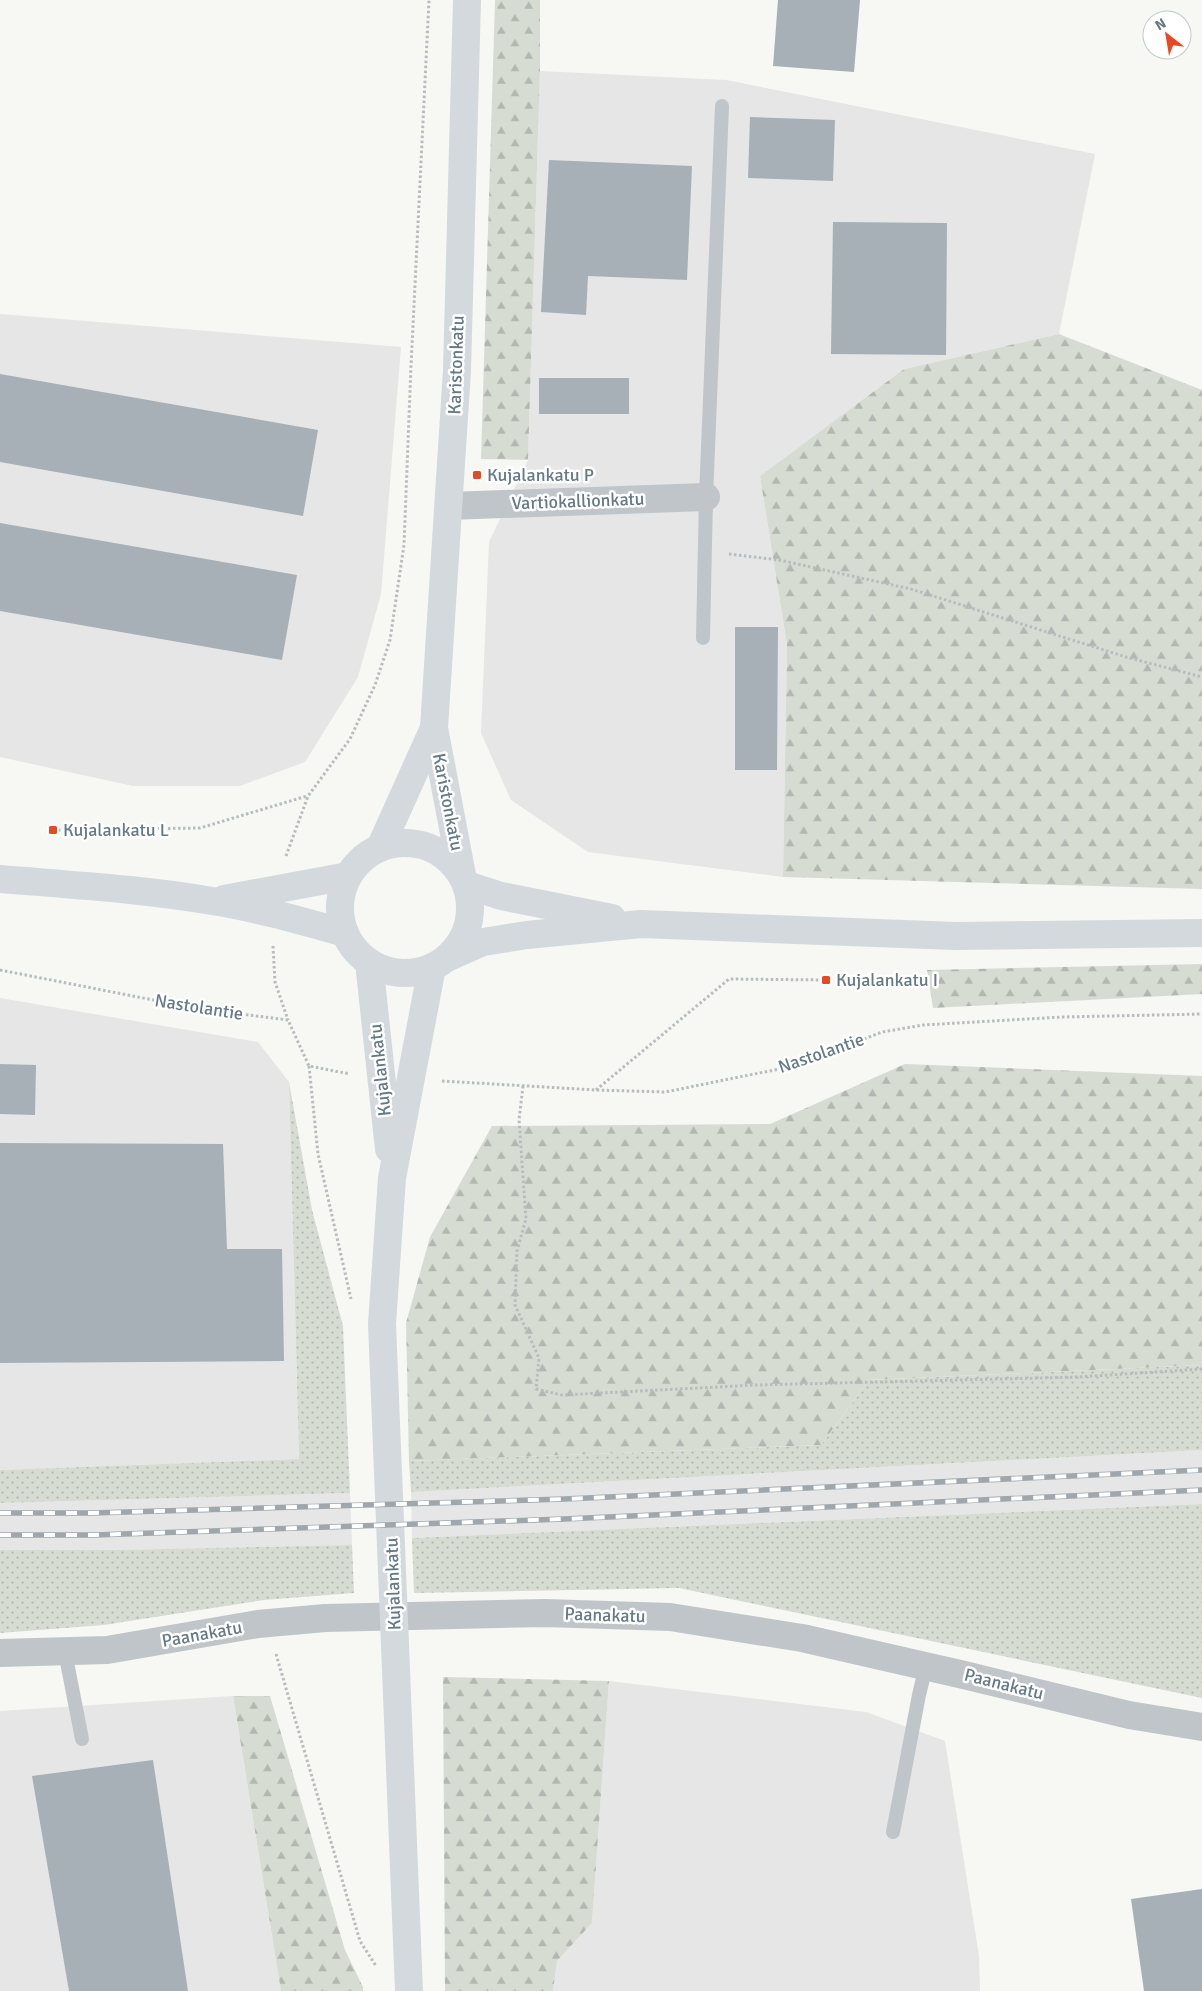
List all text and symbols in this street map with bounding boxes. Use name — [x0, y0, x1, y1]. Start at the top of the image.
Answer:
north arrow — [1142, 10, 1192, 60]
text: N — [1152, 14, 1169, 34]
street label: Karistonkatu — [443, 315, 469, 415]
place label: Kujalankatu P — [487, 464, 594, 486]
marker: Kujalankatu P — [471, 469, 483, 481]
street label: Vartiokallionkatu — [511, 488, 645, 514]
street label: Karistonkatu — [428, 751, 468, 853]
place label: Kujalankatu L — [63, 819, 169, 841]
marker: Kujalankatu L — [47, 824, 59, 836]
place label: Kujalankatu I — [836, 969, 938, 991]
marker: Kujalankatu I — [820, 974, 832, 986]
street label: Nastolantie — [153, 989, 245, 1025]
street label: Kujalankatu — [364, 1023, 396, 1117]
street label: Nastolantie — [775, 1028, 867, 1078]
street label: Kujalankatu — [380, 1537, 406, 1631]
street label: Paanakatu — [564, 1603, 646, 1627]
street label: Paanakatu — [160, 1616, 244, 1652]
street label: Paanakatu — [962, 1664, 1046, 1704]

